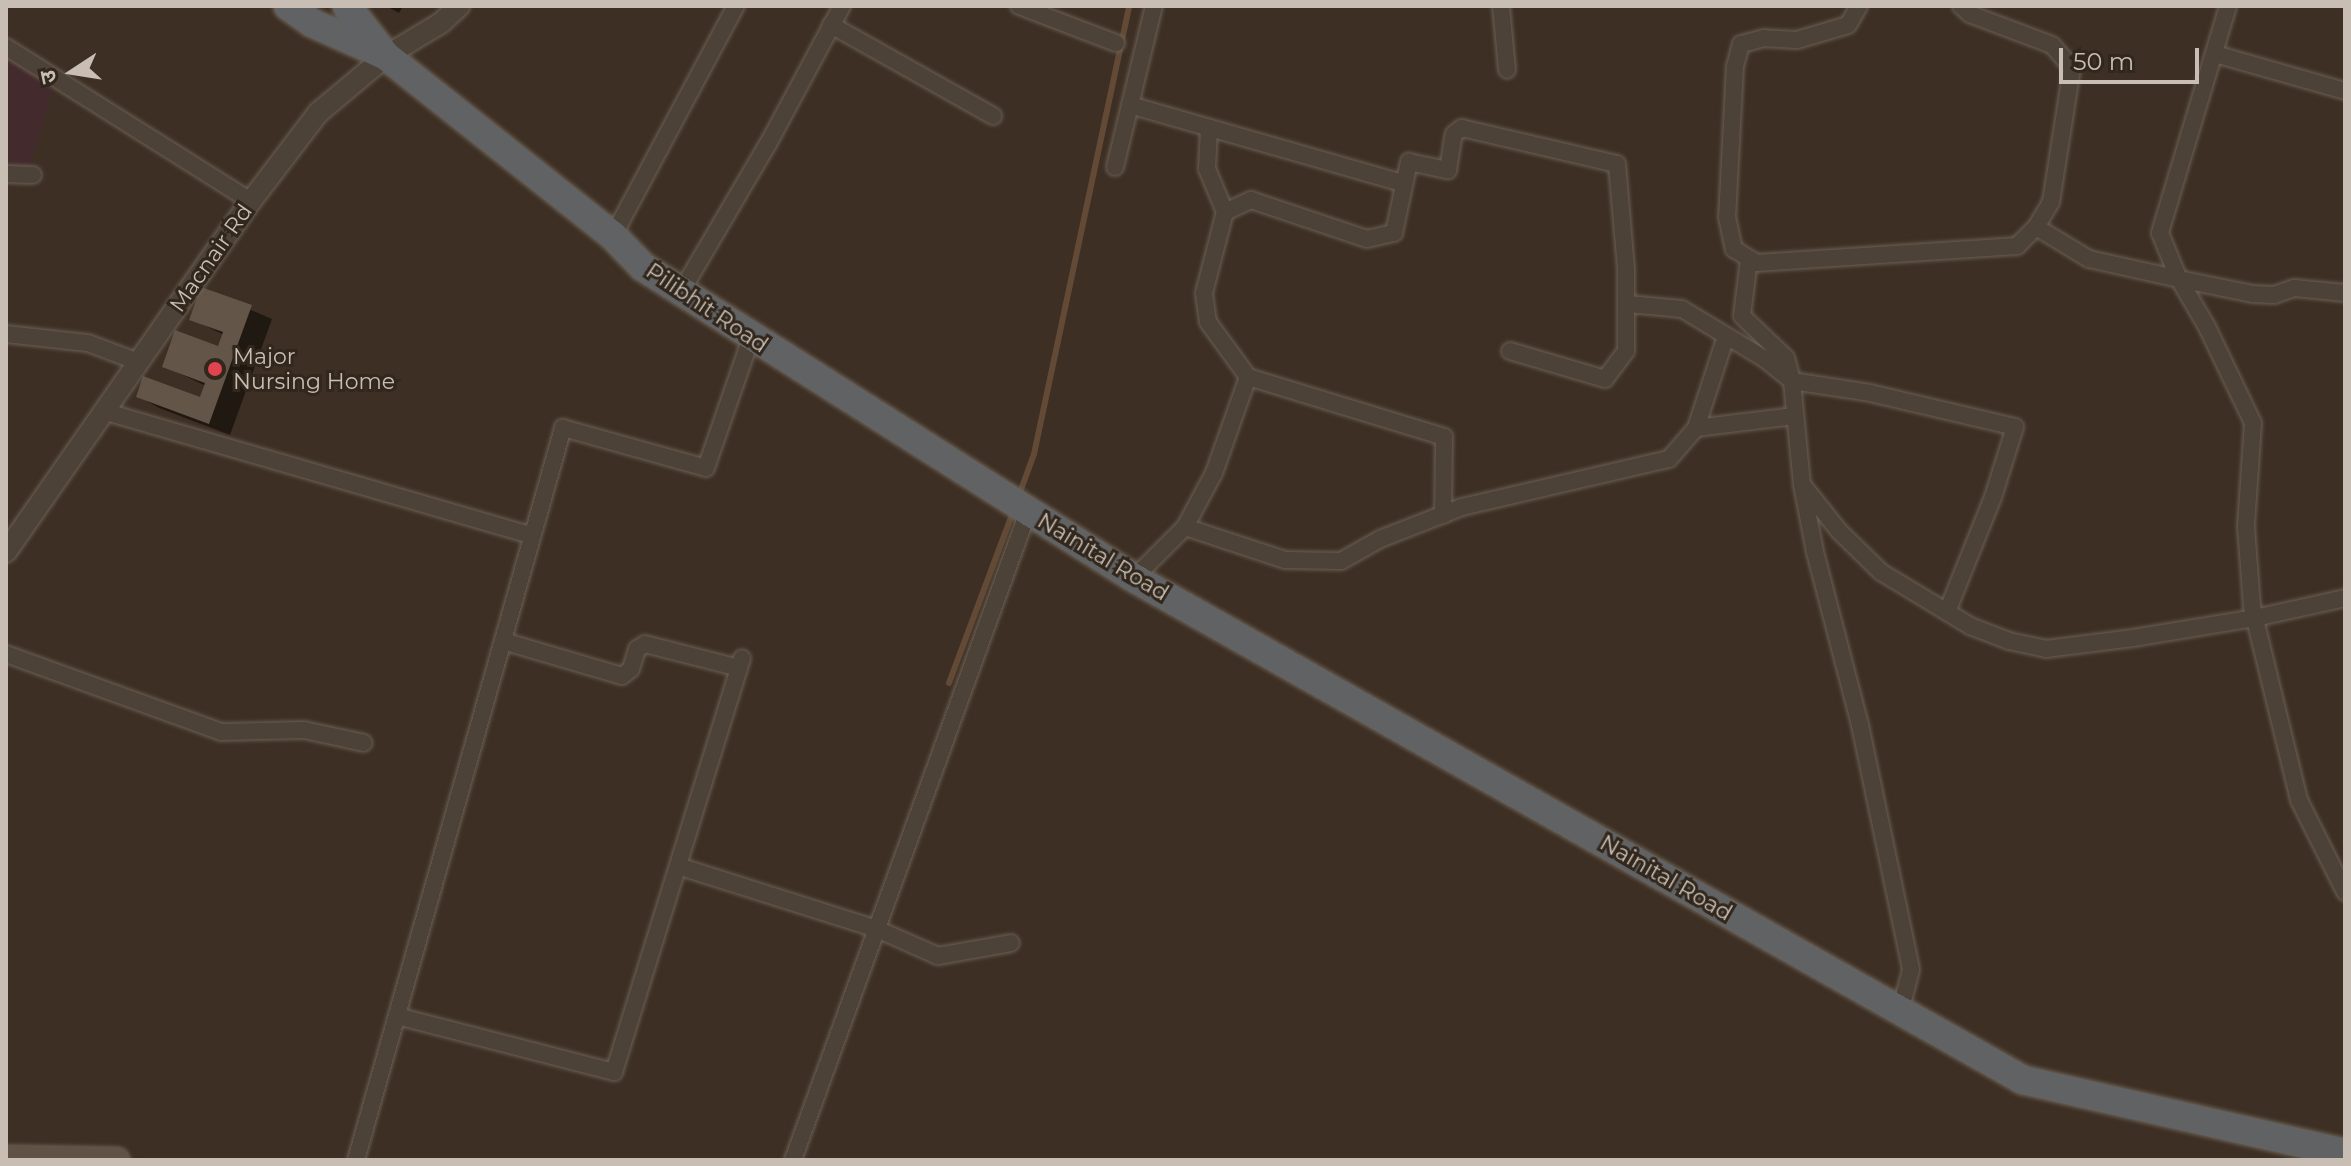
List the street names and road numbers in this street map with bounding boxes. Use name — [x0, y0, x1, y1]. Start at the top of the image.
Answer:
street label: Macnair Rd — [164, 199, 258, 317]
street label: Pilibhit Road — [641, 258, 773, 358]
street label: Nainital Road — [1033, 508, 1173, 606]
street label: Nainital Road — [1595, 830, 1737, 926]

